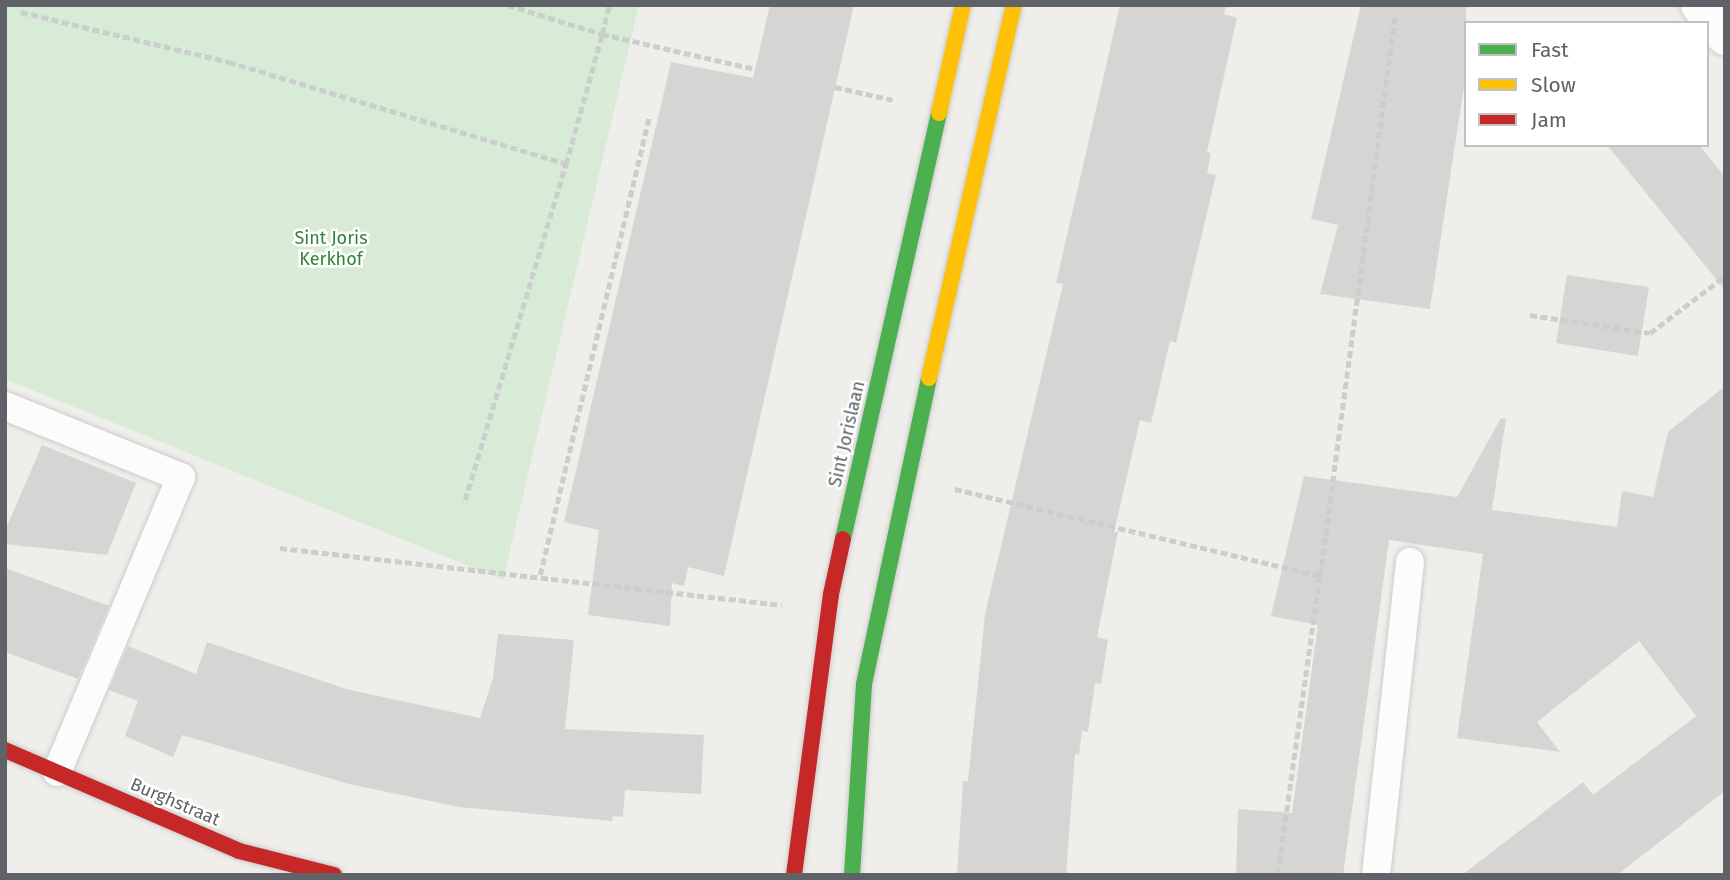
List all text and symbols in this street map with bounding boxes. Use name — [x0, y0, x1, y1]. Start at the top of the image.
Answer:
legend — [1464, 21, 1709, 147]
text: Fast — [1531, 37, 1569, 63]
text: Slow — [1531, 72, 1576, 98]
text: Jam — [1531, 107, 1567, 133]
park label: Sint Joris Kerkhof — [294, 228, 368, 270]
street label: Sint Jorislaan — [824, 379, 870, 489]
street label: Burghstraat — [127, 773, 223, 831]

